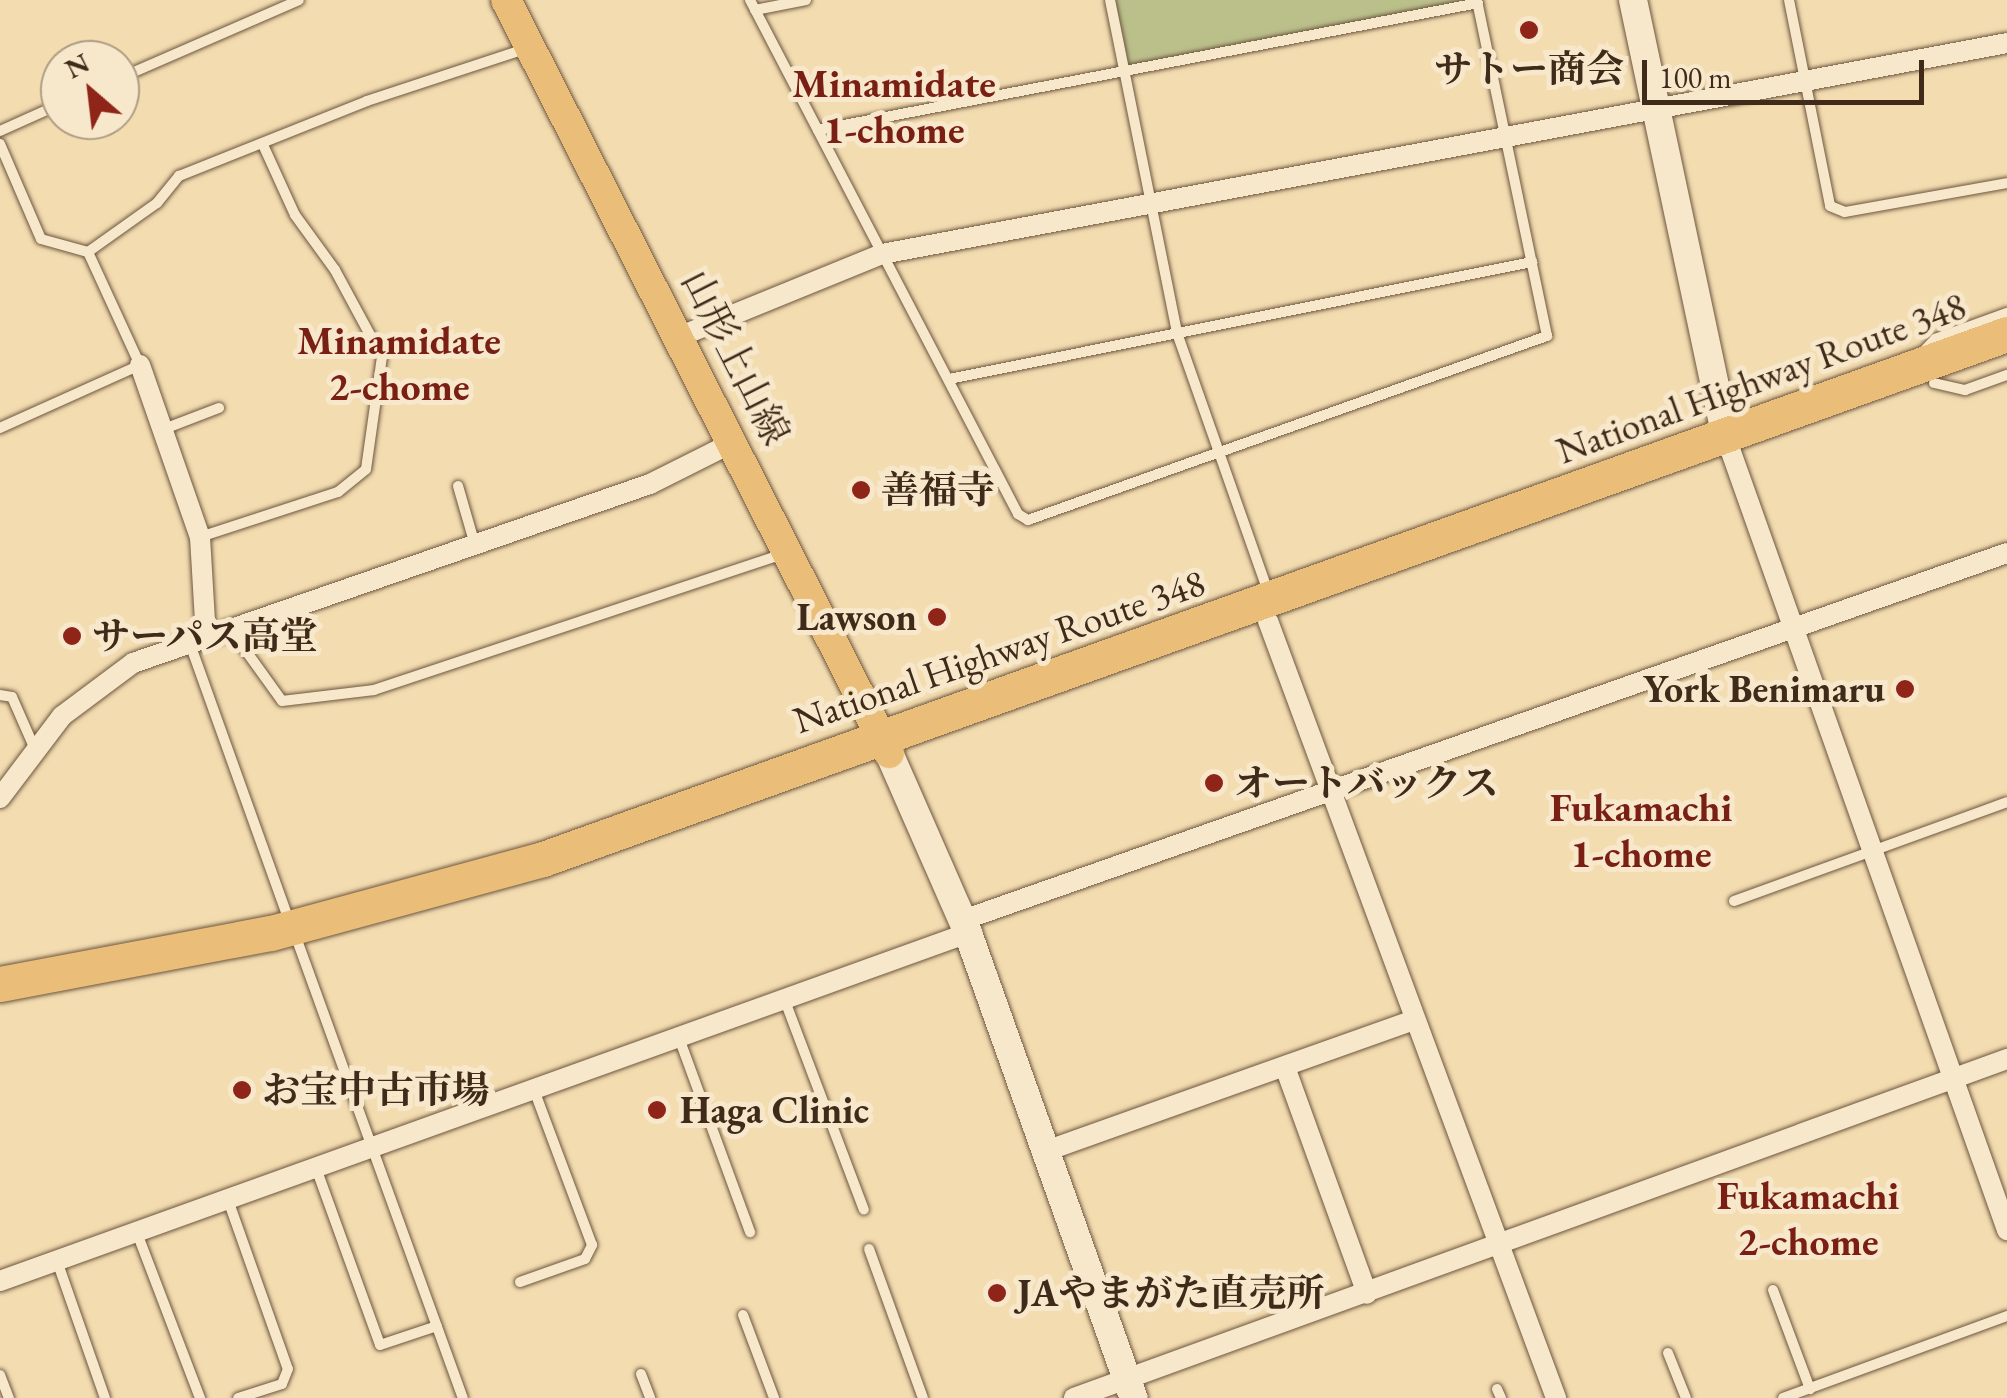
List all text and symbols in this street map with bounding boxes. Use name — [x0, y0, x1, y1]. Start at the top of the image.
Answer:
marker: サトー商会 — [1518, 19, 1540, 41]
north arrow — [40, 40, 140, 140]
scale bar — [1647, 40, 1930, 102]
text: N — [58, 44, 95, 86]
place label: サトー商会 — [1434, 46, 1624, 92]
text: 100 m — [1659, 58, 1732, 97]
district label: Minamidate 1-chome — [792, 59, 996, 153]
street label: 山形上山線 — [673, 262, 799, 452]
street label: National Highway Route 348 — [1550, 283, 1972, 473]
district label: Minamidate 2-chome — [297, 316, 501, 410]
place label: 善福寺 — [881, 467, 995, 513]
marker: 善福寺 — [850, 479, 872, 501]
street label: National Highway Route 348 — [787, 559, 1211, 743]
place label: Lawson — [796, 594, 917, 640]
marker: Lawson — [926, 606, 948, 628]
place label: サーパス高堂 — [92, 613, 320, 659]
marker: サーパス高堂 — [61, 625, 83, 647]
place label: York Benimaru — [1643, 666, 1885, 712]
marker: York Benimaru — [1894, 678, 1916, 700]
place label: オートバックス — [1234, 760, 1500, 806]
marker: オートバックス — [1203, 772, 1225, 794]
district label: Fukamachi 1-chome — [1550, 783, 1732, 877]
place label: お宝中古市場 — [262, 1067, 490, 1113]
marker: お宝中古市場 — [231, 1079, 253, 1101]
place label: Haga Clinic — [680, 1087, 869, 1133]
marker: Haga Clinic — [644, 1097, 670, 1123]
district label: Fukamachi 2-chome — [1717, 1171, 1899, 1265]
place label: JAやまがた直売所 — [1017, 1270, 1324, 1316]
marker: JAやまがた直売所 — [986, 1282, 1008, 1304]

